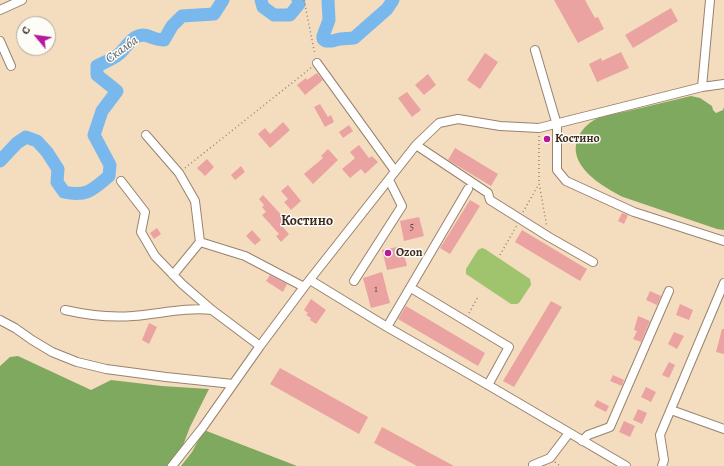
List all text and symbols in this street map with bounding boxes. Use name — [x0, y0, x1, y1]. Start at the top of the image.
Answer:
north arrow — [16, 16, 56, 56]
text: С — [18, 24, 34, 37]
water label: Скалба — [103, 33, 141, 67]
place label: Костино — [555, 132, 600, 146]
marker: Костино — [542, 134, 552, 144]
district label: Костино — [281, 214, 333, 230]
house number: 5 — [410, 222, 414, 234]
place label: Ozon — [396, 246, 423, 260]
marker: Ozon — [383, 248, 393, 258]
house number: 1 — [374, 284, 378, 296]

